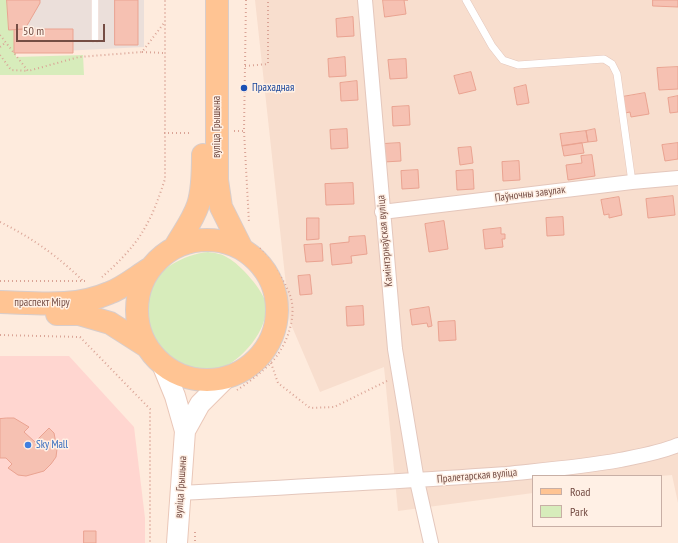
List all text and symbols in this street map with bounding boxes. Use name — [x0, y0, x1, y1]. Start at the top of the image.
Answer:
scale bar — [18, 16, 107, 42]
text: 50 m — [23, 23, 44, 38]
place label: Прахадная — [252, 81, 294, 95]
marker: Прахадная — [239, 83, 249, 93]
street label: вуліца Грышына — [210, 96, 224, 158]
street label: Паўночны завулак — [494, 183, 566, 205]
street label: Камінтэрнаўская вуліца — [374, 195, 396, 287]
street label: праспект Міру — [14, 296, 70, 310]
place label: Sky Mall — [36, 438, 68, 452]
marker: Sky Mall — [23, 440, 33, 450]
street label: вуліца Грышына — [172, 456, 190, 518]
street label: Пралетарская вуліца — [436, 466, 518, 486]
legend — [532, 475, 662, 527]
text: Road — [570, 484, 590, 499]
text: Park — [570, 504, 588, 519]

